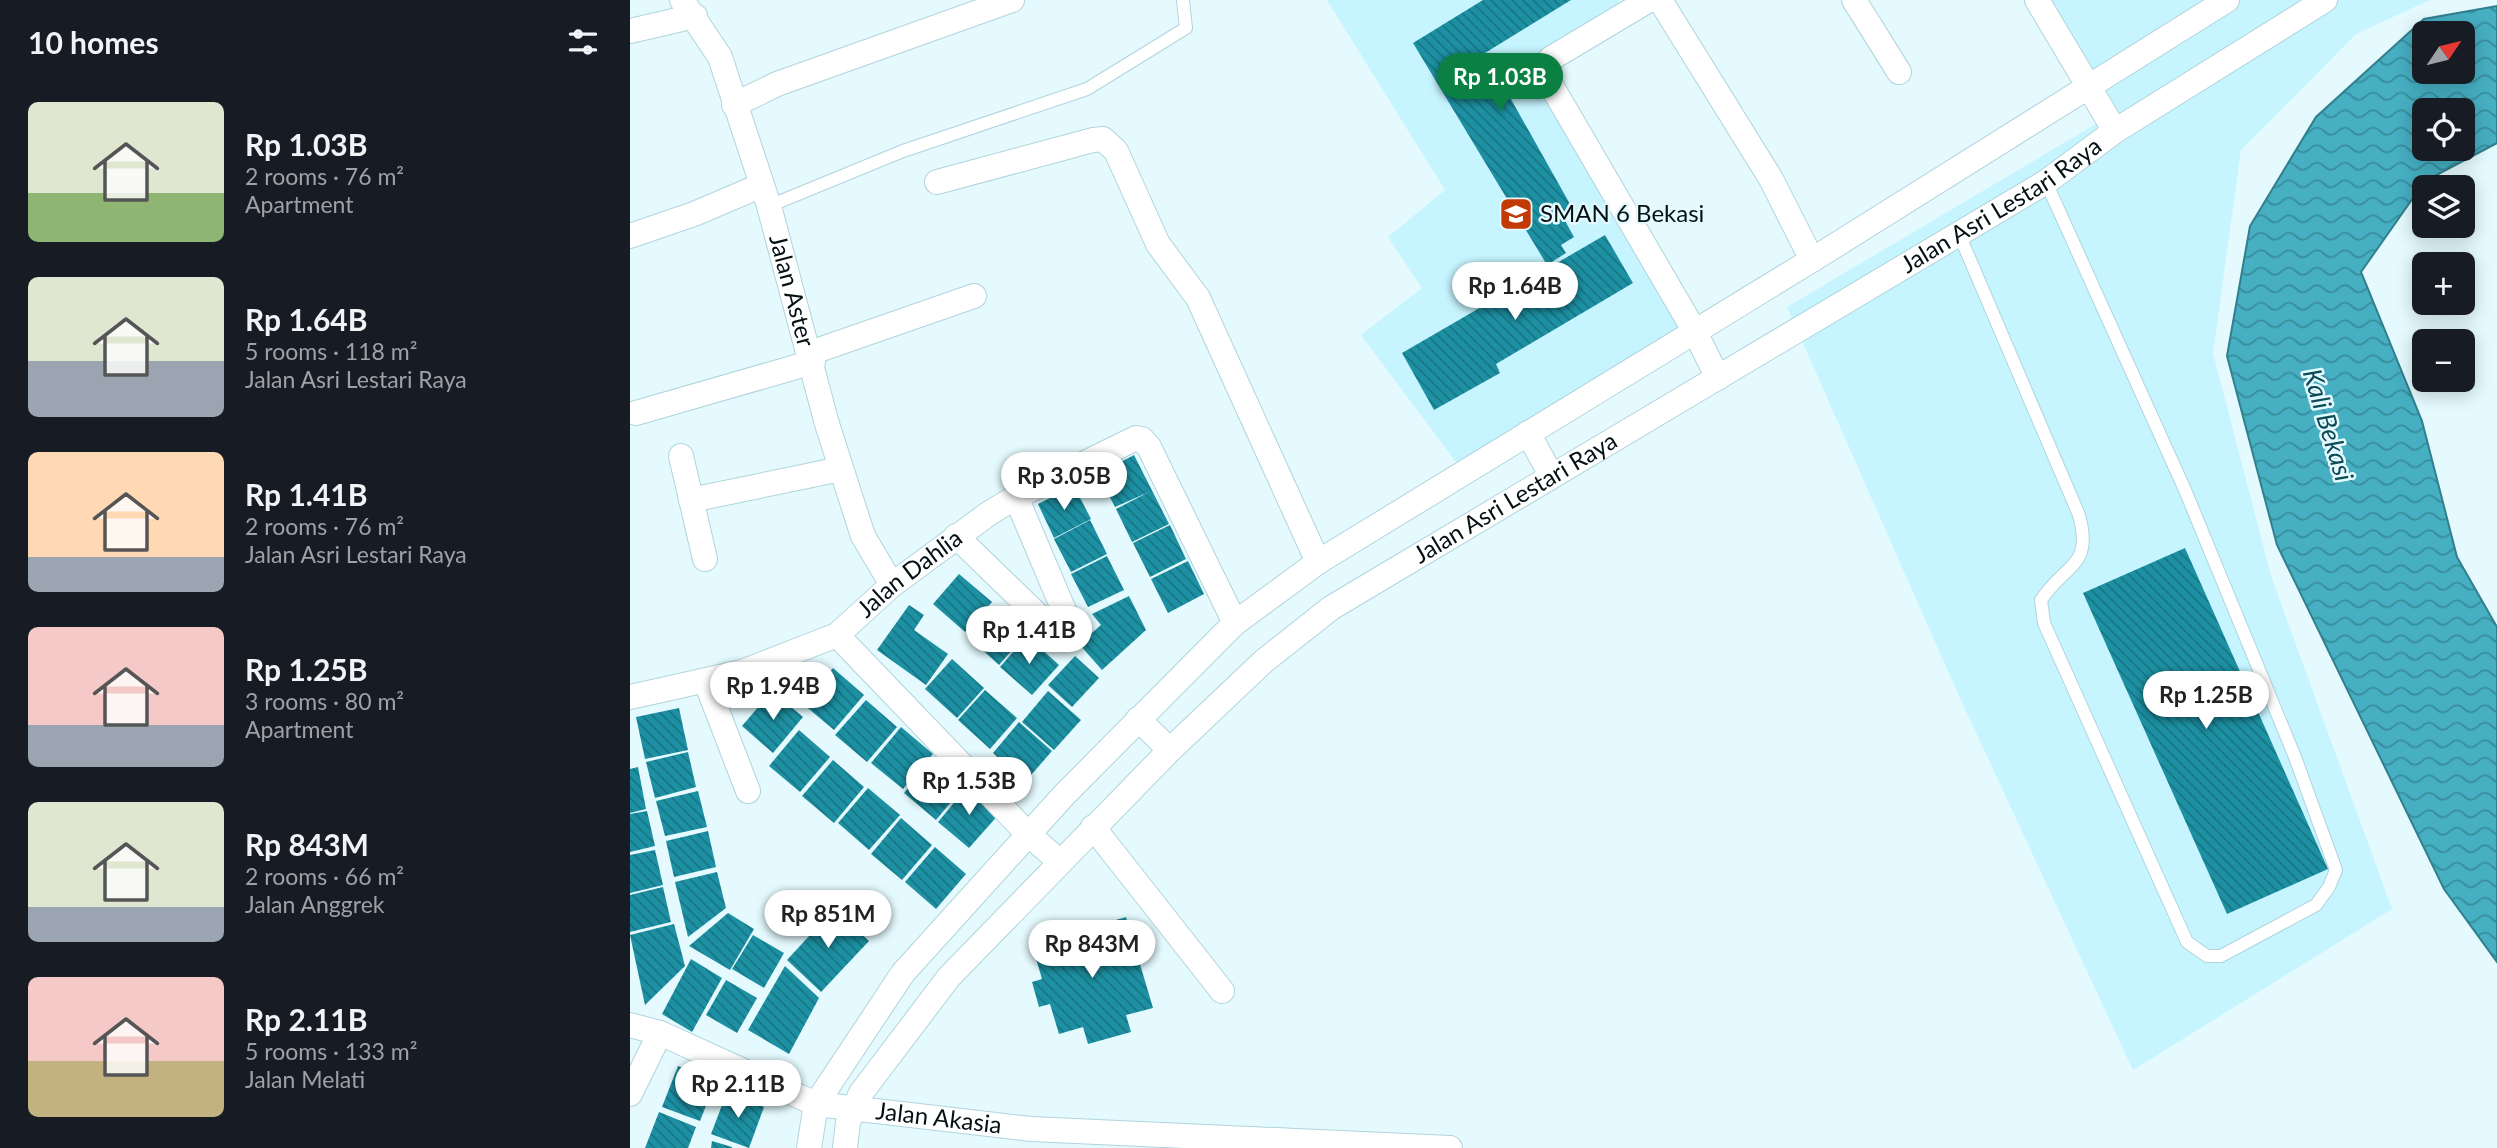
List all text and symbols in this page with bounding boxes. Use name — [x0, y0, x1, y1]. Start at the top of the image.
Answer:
north arrow — [2412, 21, 2474, 84]
map controls — [2412, 21, 2475, 392]
icon: filters — [564, 23, 602, 61]
text: 10 homes — [28, 24, 159, 60]
pin: Rp 1.03B — [1428, 54, 1572, 113]
text: Rp 1.03B — [1453, 62, 1547, 90]
button: locate — [2412, 98, 2475, 161]
text: Rp 1.03B — [245, 126, 368, 162]
icon: home — [84, 130, 168, 214]
street label: Jalan Asri Lestari Raya — [1895, 130, 2106, 278]
text: 2 rooms · 76 m² — [245, 162, 404, 190]
button: layers — [2412, 175, 2475, 238]
text: Apartment — [245, 190, 353, 218]
school or university icon: SMAN 6 Bekasi — [1497, 195, 1535, 233]
place label: SMAN 6 Bekasi — [1540, 198, 1704, 227]
street label: Jalan Aster — [764, 231, 822, 350]
button: + — [2412, 252, 2475, 315]
pin: Rp 1.64B — [1443, 262, 1587, 322]
text: Rp 1.64B — [1468, 271, 1562, 299]
text: Rp 1.64B — [245, 301, 368, 337]
icon: home — [84, 305, 168, 389]
button: − — [2412, 329, 2475, 392]
text: 5 rooms · 118 m² — [245, 337, 417, 365]
text: Jalan Asri Lestari Raya — [245, 365, 467, 393]
water label: Kali Bekasi — [2297, 365, 2361, 485]
street label: Jalan Asri Lestari Raya — [1408, 425, 1622, 569]
pin: Rp 3.05B — [992, 452, 1136, 512]
text: Rp 3.05B — [1017, 461, 1111, 489]
text: Rp 1.41B — [245, 476, 368, 512]
icon: home — [84, 480, 168, 564]
text: 2 rooms · 76 m² — [245, 512, 404, 540]
street label: Jalan Dahlia — [850, 522, 967, 623]
text: Jalan Asri Lestari Raya — [245, 540, 467, 568]
pin: Rp 1.41B — [957, 606, 1101, 666]
text: Rp 1.41B — [982, 615, 1076, 643]
text: Rp 1.25B — [245, 651, 368, 687]
icon: home — [84, 655, 168, 739]
pin: Rp 1.94B — [701, 662, 845, 722]
text: Rp 1.94B — [726, 671, 820, 699]
pin: Rp 1.25B — [2134, 672, 2278, 731]
text: Rp 1.25B — [2159, 680, 2253, 708]
text: 3 rooms · 80 m² — [245, 687, 404, 715]
text: Apartment — [245, 715, 353, 743]
pin: Rp 1.53B — [897, 758, 1041, 817]
text: Rp 1.53B — [922, 766, 1016, 794]
text: Rp 843M — [245, 826, 369, 862]
icon: home — [84, 830, 168, 914]
text: 2 rooms · 66 m² — [245, 862, 404, 890]
text: Jalan Anggrek — [245, 890, 384, 918]
pin: Rp 851M — [763, 890, 893, 950]
text: Rp 851M — [780, 899, 876, 927]
pin: Rp 843M — [1027, 920, 1157, 980]
text: Rp 843M — [1044, 929, 1140, 957]
text: Rp 2.11B — [245, 1001, 368, 1037]
icon: home — [84, 1005, 168, 1089]
text: 5 rooms · 133 m² — [245, 1037, 417, 1065]
pin: Rp 2.11B — [666, 1060, 810, 1120]
text: Jalan Melati — [245, 1065, 365, 1093]
text: Rp 2.11B — [691, 1069, 785, 1097]
street label: Jalan Akasia — [874, 1095, 1003, 1138]

